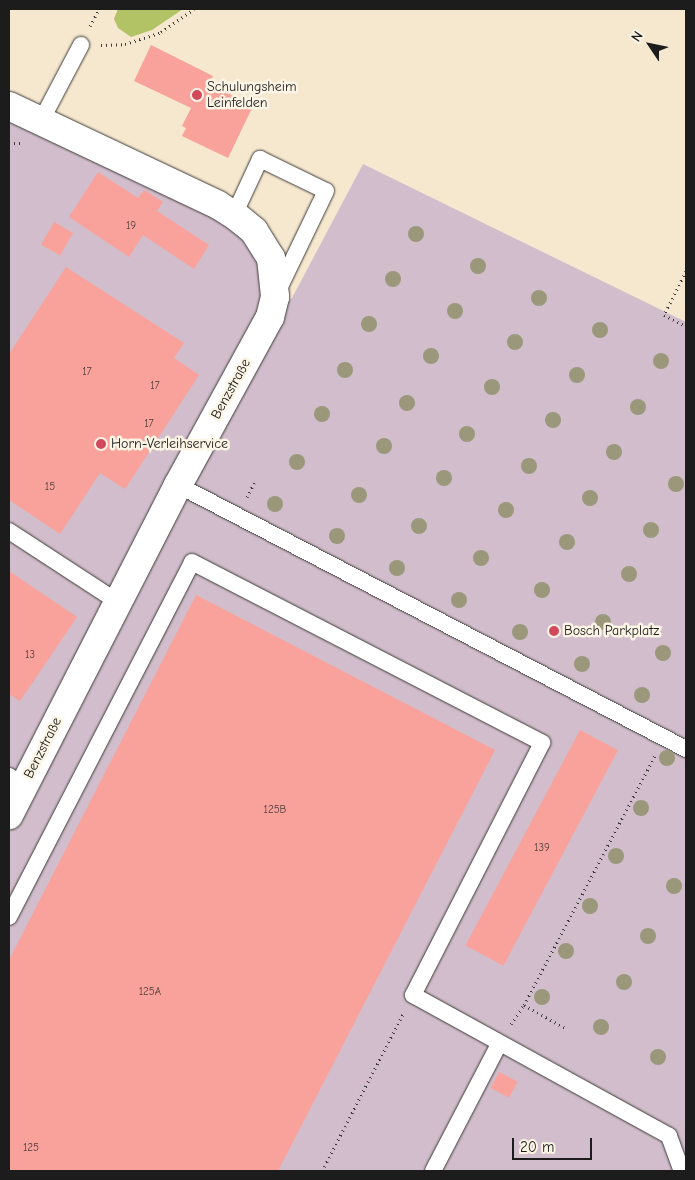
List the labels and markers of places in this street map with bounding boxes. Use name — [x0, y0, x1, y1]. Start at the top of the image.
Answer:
place label: Schulungsheim Leinfelden — [207, 79, 297, 111]
marker: Schulungsheim Leinfelden — [191, 89, 203, 101]
place label: Horn-Verleihservice — [111, 436, 228, 452]
marker: Horn-Verleihservice — [95, 438, 107, 450]
place label: Bosch Parkplatz — [564, 623, 659, 639]
marker: Bosch Parkplatz — [548, 625, 560, 637]

